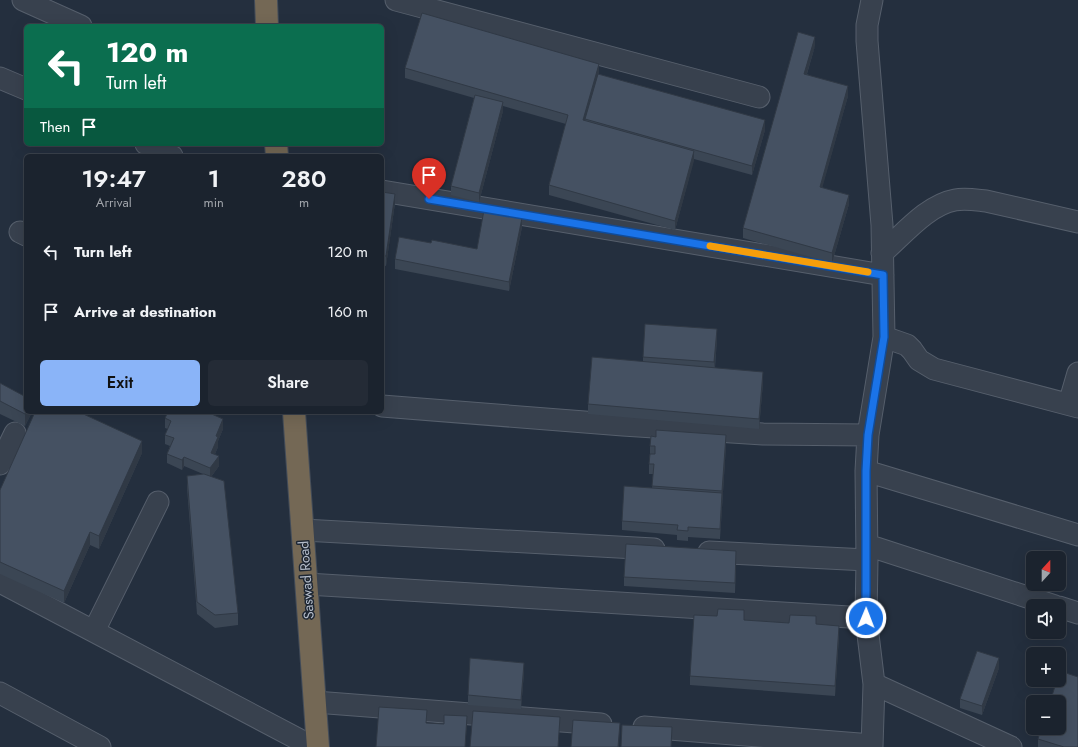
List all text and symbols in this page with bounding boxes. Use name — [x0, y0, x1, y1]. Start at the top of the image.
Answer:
text: 120 m — [106, 32, 189, 73]
icon: left — [40, 40, 92, 92]
text: Turn left — [106, 70, 166, 96]
text: Then — [40, 116, 70, 138]
icon: arrive — [78, 116, 100, 138]
pin — [412, 158, 446, 199]
text: 19:47 — [82, 161, 146, 196]
text: 1 — [208, 161, 220, 196]
text: 280 — [281, 161, 326, 196]
icon: arrive — [418, 164, 440, 186]
text: Arrival — [96, 193, 132, 212]
text: min — [204, 193, 224, 212]
text: m — [299, 193, 309, 212]
icon: left — [40, 241, 62, 263]
text: Turn left — [74, 241, 132, 263]
text: 120 m — [328, 241, 368, 263]
icon: arrive — [40, 301, 62, 323]
text: Arrive at destination — [74, 301, 216, 323]
text: 160 m — [327, 301, 368, 323]
button: Exit — [40, 360, 200, 406]
button: Share — [208, 360, 368, 406]
street label: Saswad Road — [293, 540, 319, 620]
north arrow — [1026, 551, 1066, 591]
map controls — [1026, 551, 1066, 735]
position arrow — [845, 597, 887, 639]
button: sound — [1026, 599, 1066, 639]
button: + — [1026, 647, 1066, 687]
button: − — [1026, 695, 1066, 735]

